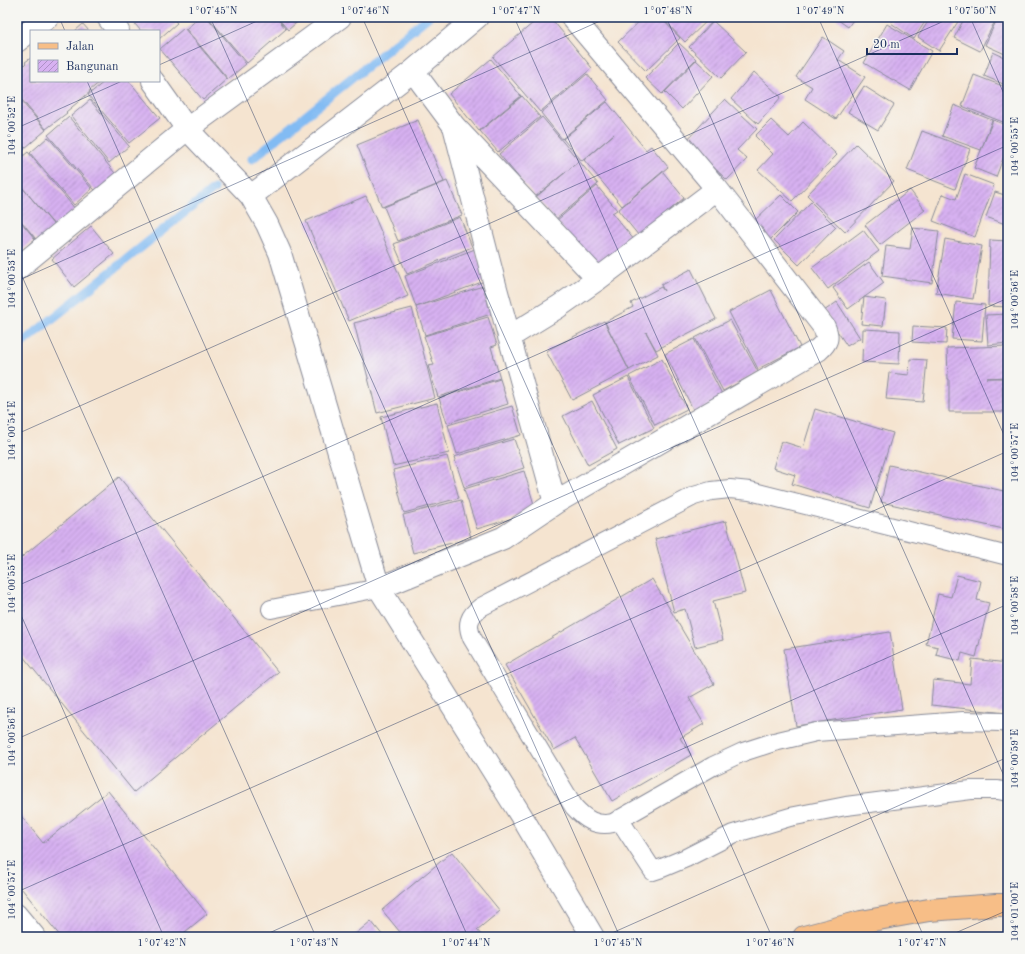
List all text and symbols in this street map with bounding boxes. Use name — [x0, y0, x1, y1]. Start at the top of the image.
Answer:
text: 1°07'45"N — [189, 6, 238, 16]
text: 1°07'46"N — [341, 6, 390, 16]
text: 1°07'47"N — [492, 6, 541, 16]
text: 1°07'48"N — [644, 6, 693, 16]
text: 1°07'49"N — [796, 6, 845, 16]
text: 1°07'50"N — [948, 6, 997, 16]
legend — [30, 30, 160, 82]
scale bar — [867, 30, 957, 56]
text: 20 m — [873, 39, 900, 51]
text: Jalan — [66, 41, 95, 53]
text: Bangunan — [66, 61, 119, 73]
text: 104°00'52"E — [7, 96, 17, 156]
text: 104°00'55"E — [1010, 117, 1020, 177]
text: 104°00'53"E — [7, 249, 17, 309]
text: 104°00'56"E — [1010, 270, 1020, 330]
text: 104°00'54"E — [7, 401, 17, 461]
text: 104°00'57"E — [1010, 423, 1020, 483]
text: 104°00'55"E — [7, 554, 17, 614]
text: 104°00'58"E — [1010, 576, 1020, 636]
text: 104°00'56"E — [7, 707, 17, 767]
text: 104°00'59"E — [1010, 729, 1020, 789]
text: 104°00'57"E — [7, 860, 17, 920]
text: 104°01'00"E — [1010, 882, 1020, 942]
text: 1°07'42"N — [138, 938, 187, 948]
text: 1°07'43"N — [290, 938, 339, 948]
text: 1°07'44"N — [442, 938, 491, 948]
text: 1°07'45"N — [594, 938, 643, 948]
text: 1°07'46"N — [746, 938, 795, 948]
text: 1°07'47"N — [898, 938, 947, 948]

